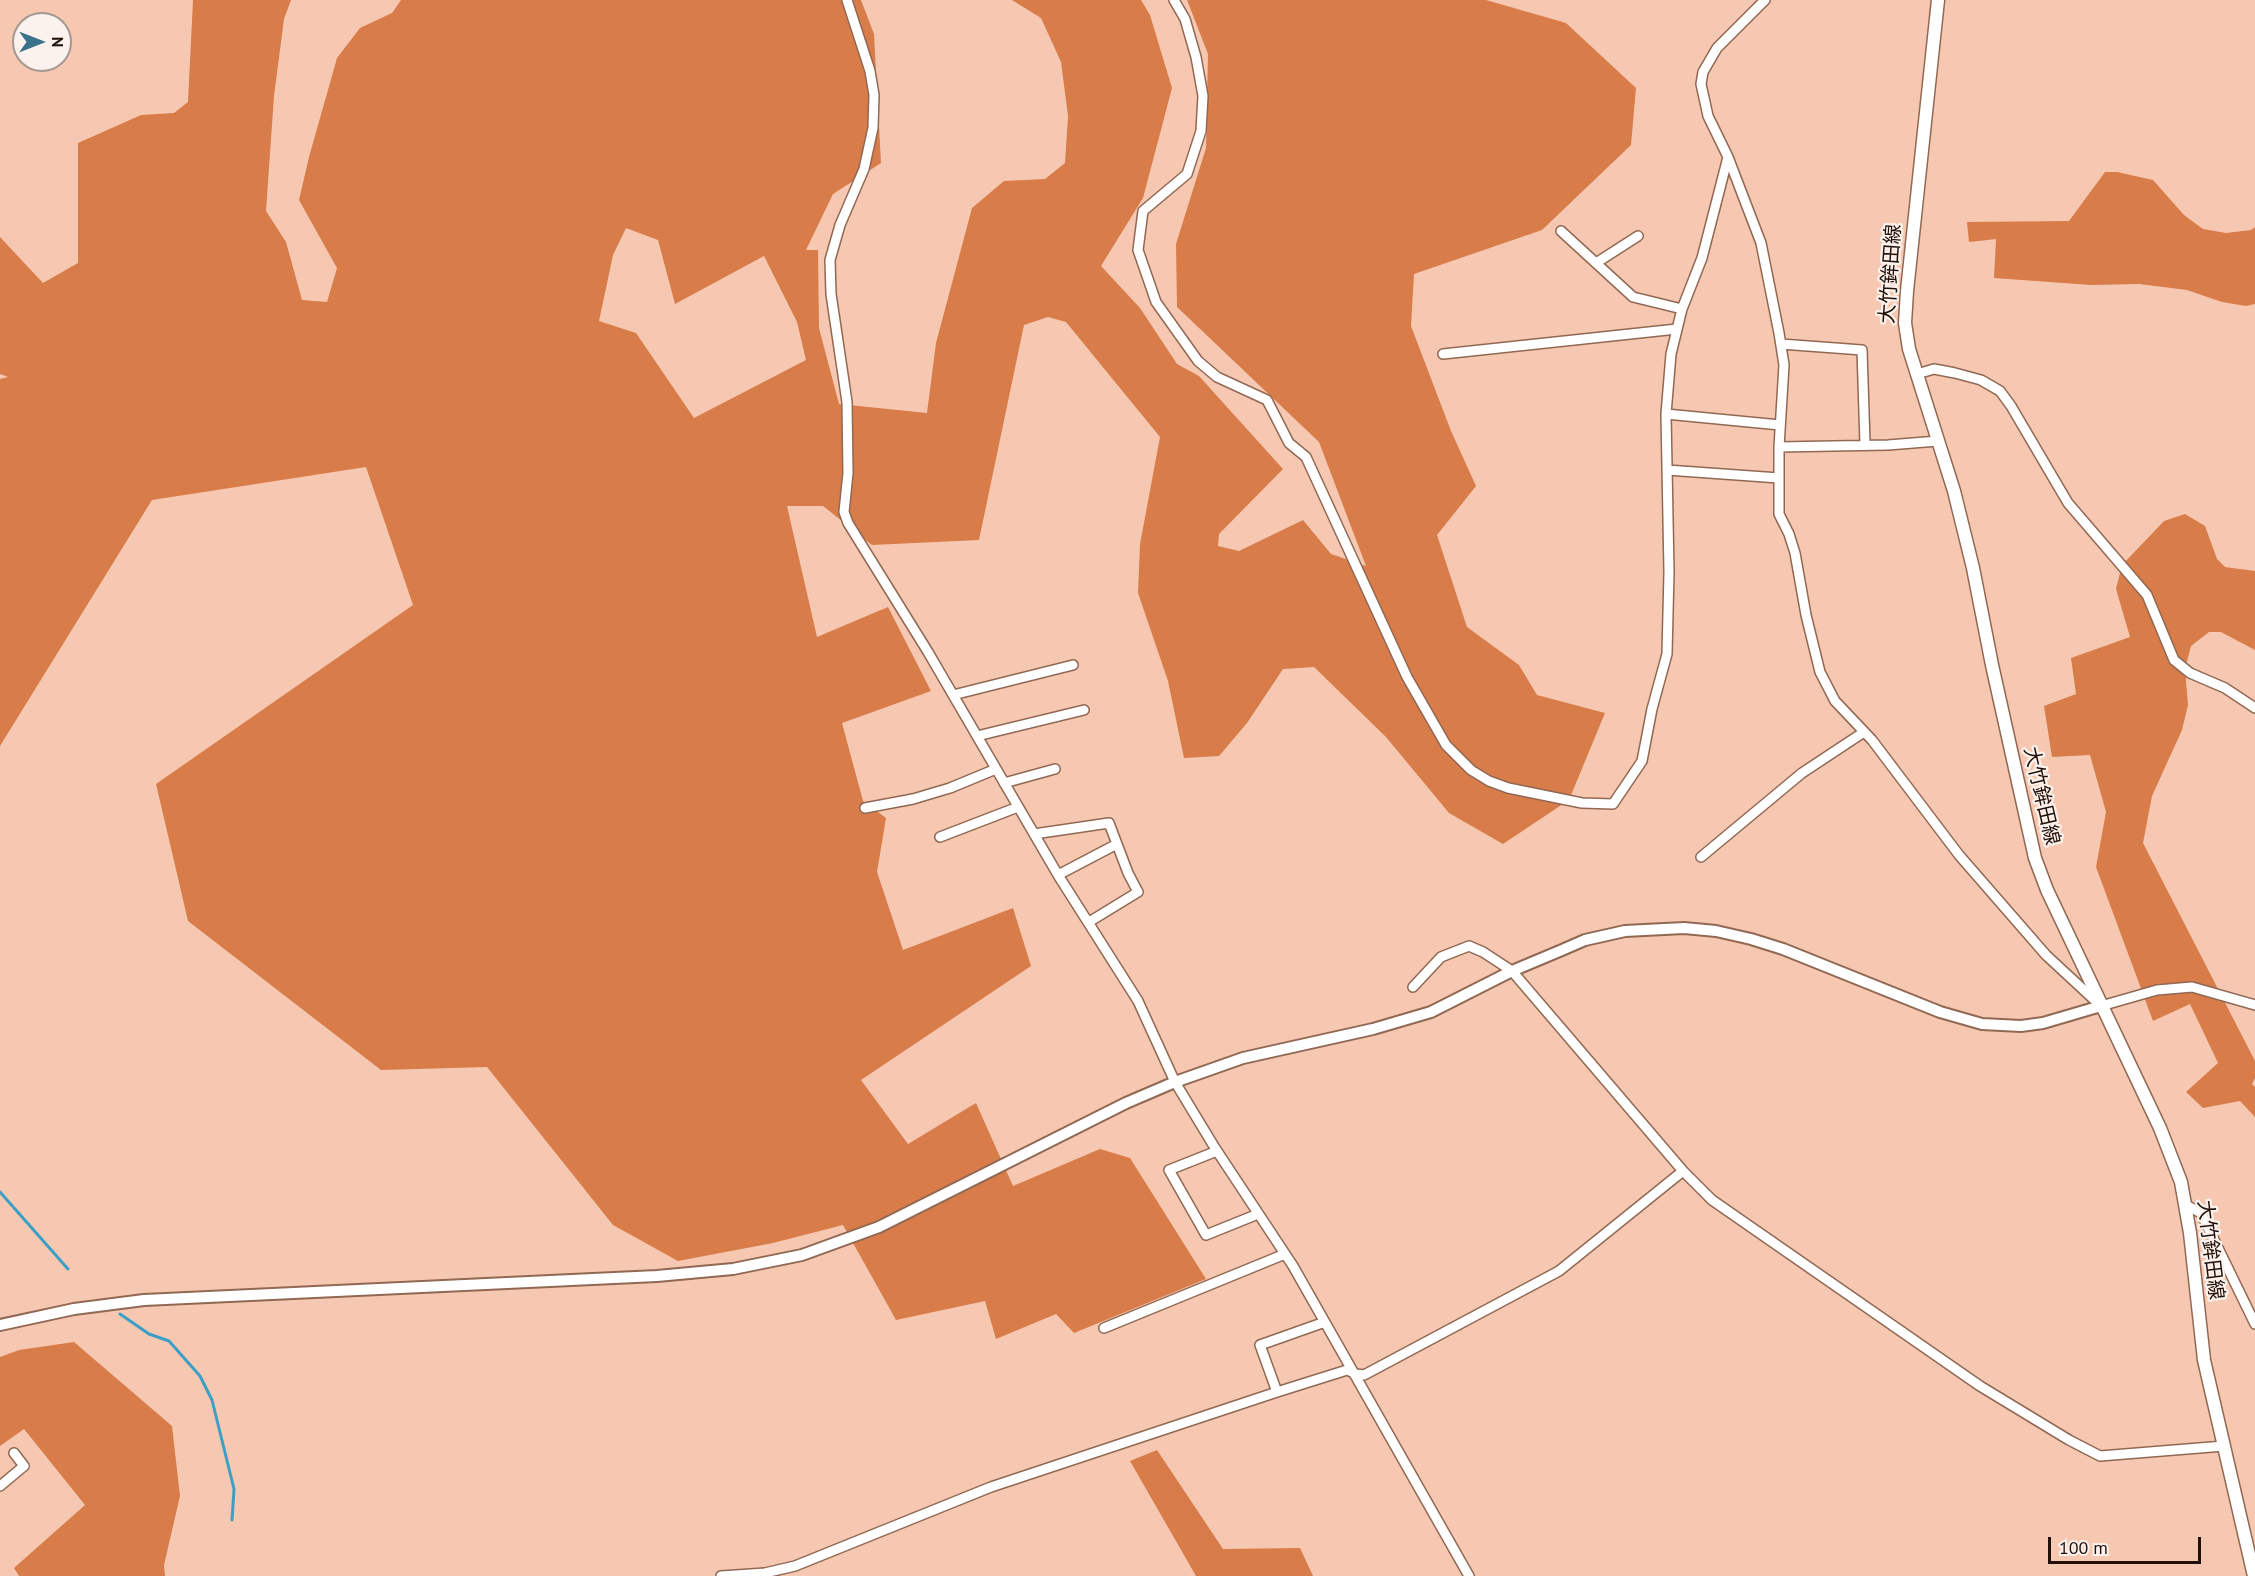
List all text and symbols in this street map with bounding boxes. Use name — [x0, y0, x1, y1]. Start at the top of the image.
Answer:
north arrow — [12, 12, 72, 72]
text: N — [48, 37, 68, 47]
street label: 大竹鉾田線 — [1876, 223, 1906, 325]
street label: 大竹鉾田線 — [2018, 745, 2064, 847]
street label: 大竹鉾田線 — [2192, 1199, 2228, 1301]
scale bar — [2051, 1525, 2204, 1563]
text: 100 m — [2059, 1536, 2108, 1559]

